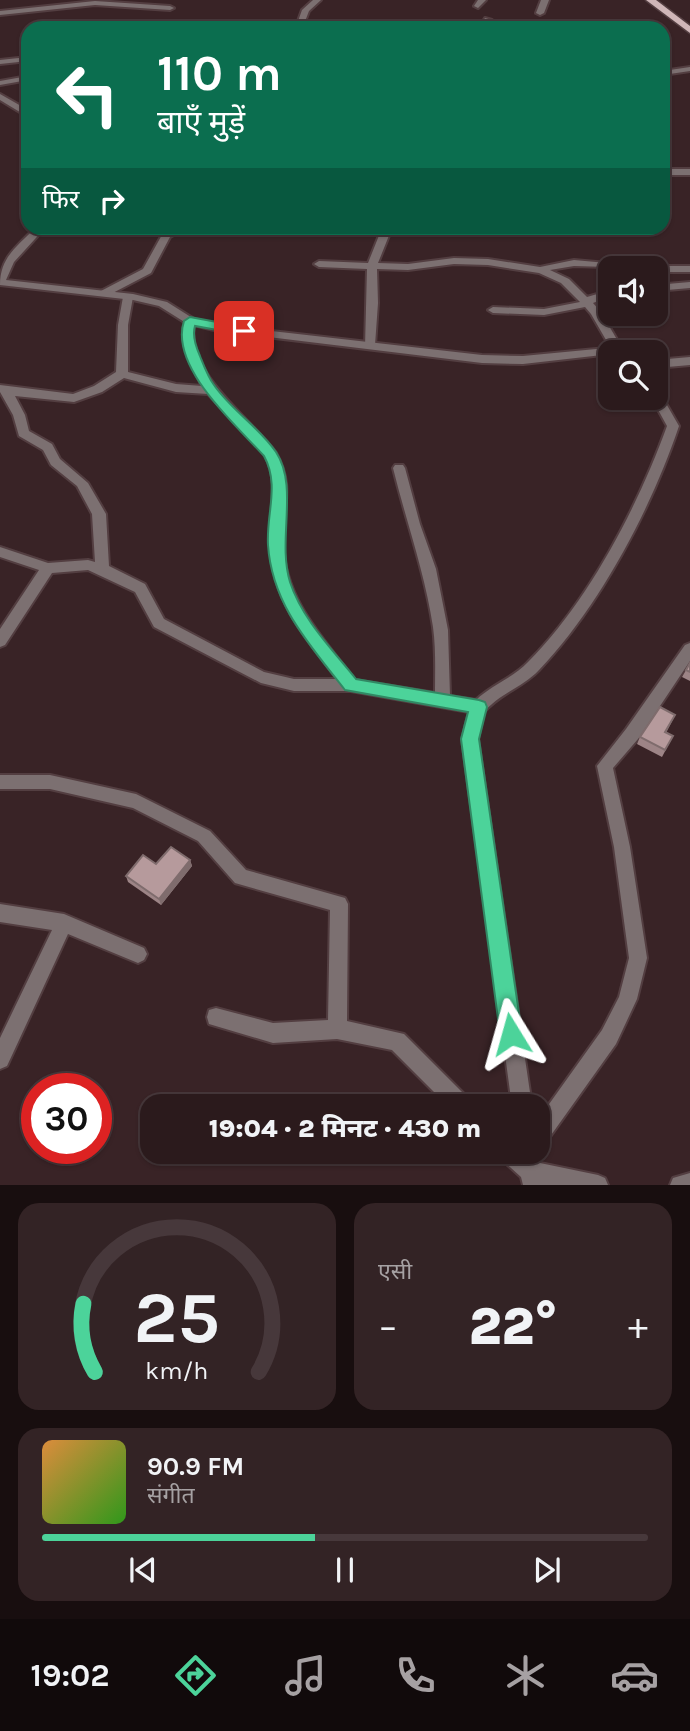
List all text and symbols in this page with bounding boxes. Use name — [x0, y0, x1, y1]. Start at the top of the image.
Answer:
text: 110 m — [157, 45, 282, 102]
icon: left — [42, 49, 133, 140]
text: बाएँ मुड़ें — [157, 104, 245, 141]
icon: right — [93, 182, 131, 220]
text: फिर — [42, 184, 79, 215]
map controls — [598, 256, 668, 410]
button: sound — [598, 256, 668, 326]
pin — [214, 301, 274, 361]
icon: arrive — [225, 312, 263, 350]
button: search — [598, 340, 668, 410]
position arrow — [474, 997, 548, 1071]
speed limit sign: 30 — [21, 1073, 112, 1164]
text: 19:04 · 2 मिनट · 430 m — [209, 1113, 481, 1144]
text: एसी — [378, 1258, 412, 1285]
text: 25 — [134, 1276, 220, 1361]
text: 22° — [469, 1296, 557, 1357]
text: − — [378, 1304, 398, 1349]
text: + — [628, 1304, 648, 1349]
text: km/h — [145, 1356, 209, 1385]
text: 90.9 FM — [147, 1451, 244, 1482]
text: संगीत — [147, 1482, 195, 1509]
icon: previous — [124, 1551, 162, 1589]
icon: pause — [326, 1551, 364, 1589]
icon: next — [528, 1551, 566, 1589]
icon: directions — [171, 1651, 220, 1700]
icon: music — [281, 1651, 330, 1700]
icon: phone — [391, 1651, 440, 1700]
icon: climate — [501, 1651, 550, 1700]
icon: car — [610, 1651, 659, 1700]
text: 19:02 — [30, 1657, 110, 1694]

